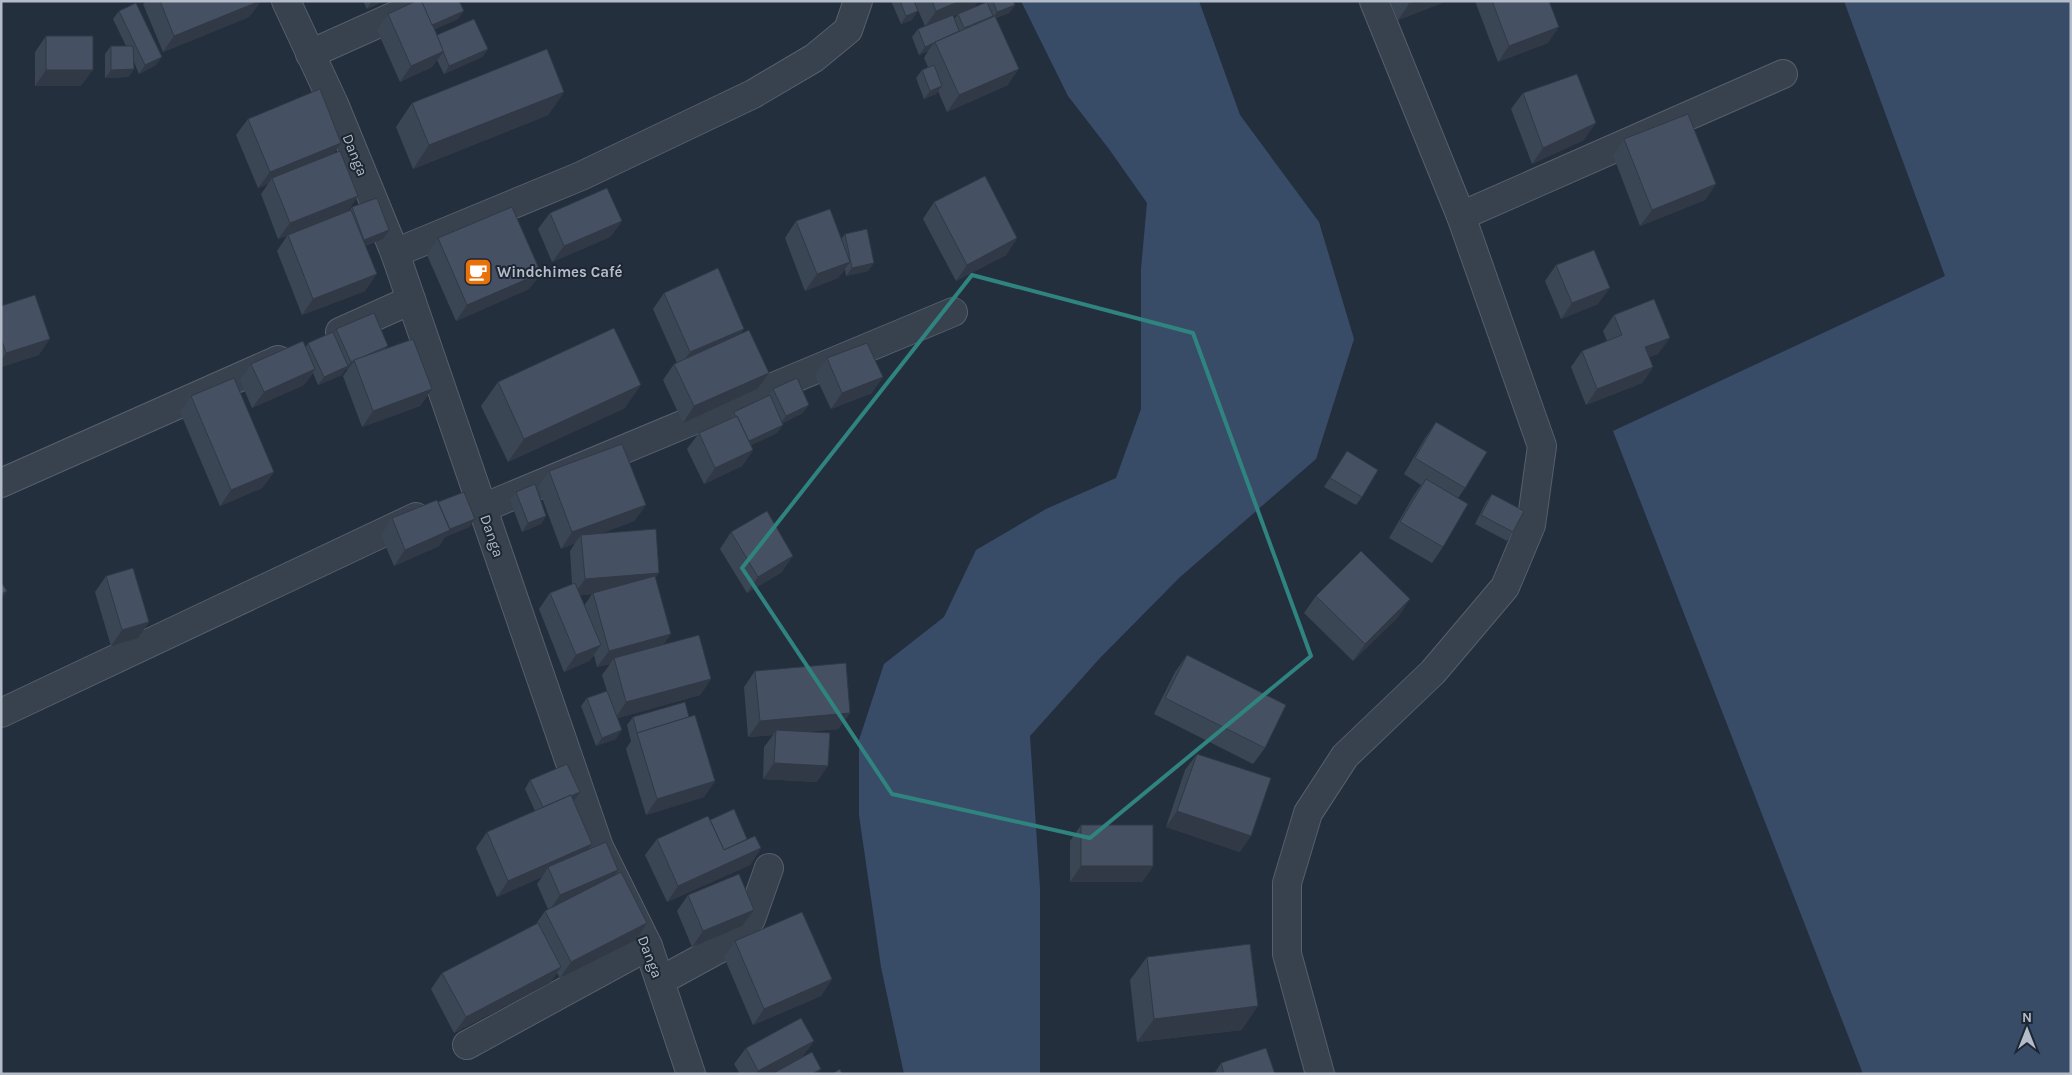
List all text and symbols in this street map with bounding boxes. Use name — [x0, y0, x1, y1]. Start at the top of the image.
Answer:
street label: Danga — [338, 131, 372, 179]
cafe icon: Windchimes Café — [463, 257, 493, 287]
place label: Windchimes Café — [497, 263, 623, 281]
street label: Danga — [476, 512, 508, 560]
street label: Danga — [634, 933, 666, 981]
north arrow — [2002, 1005, 2052, 1055]
text: N — [2022, 1009, 2032, 1026]

